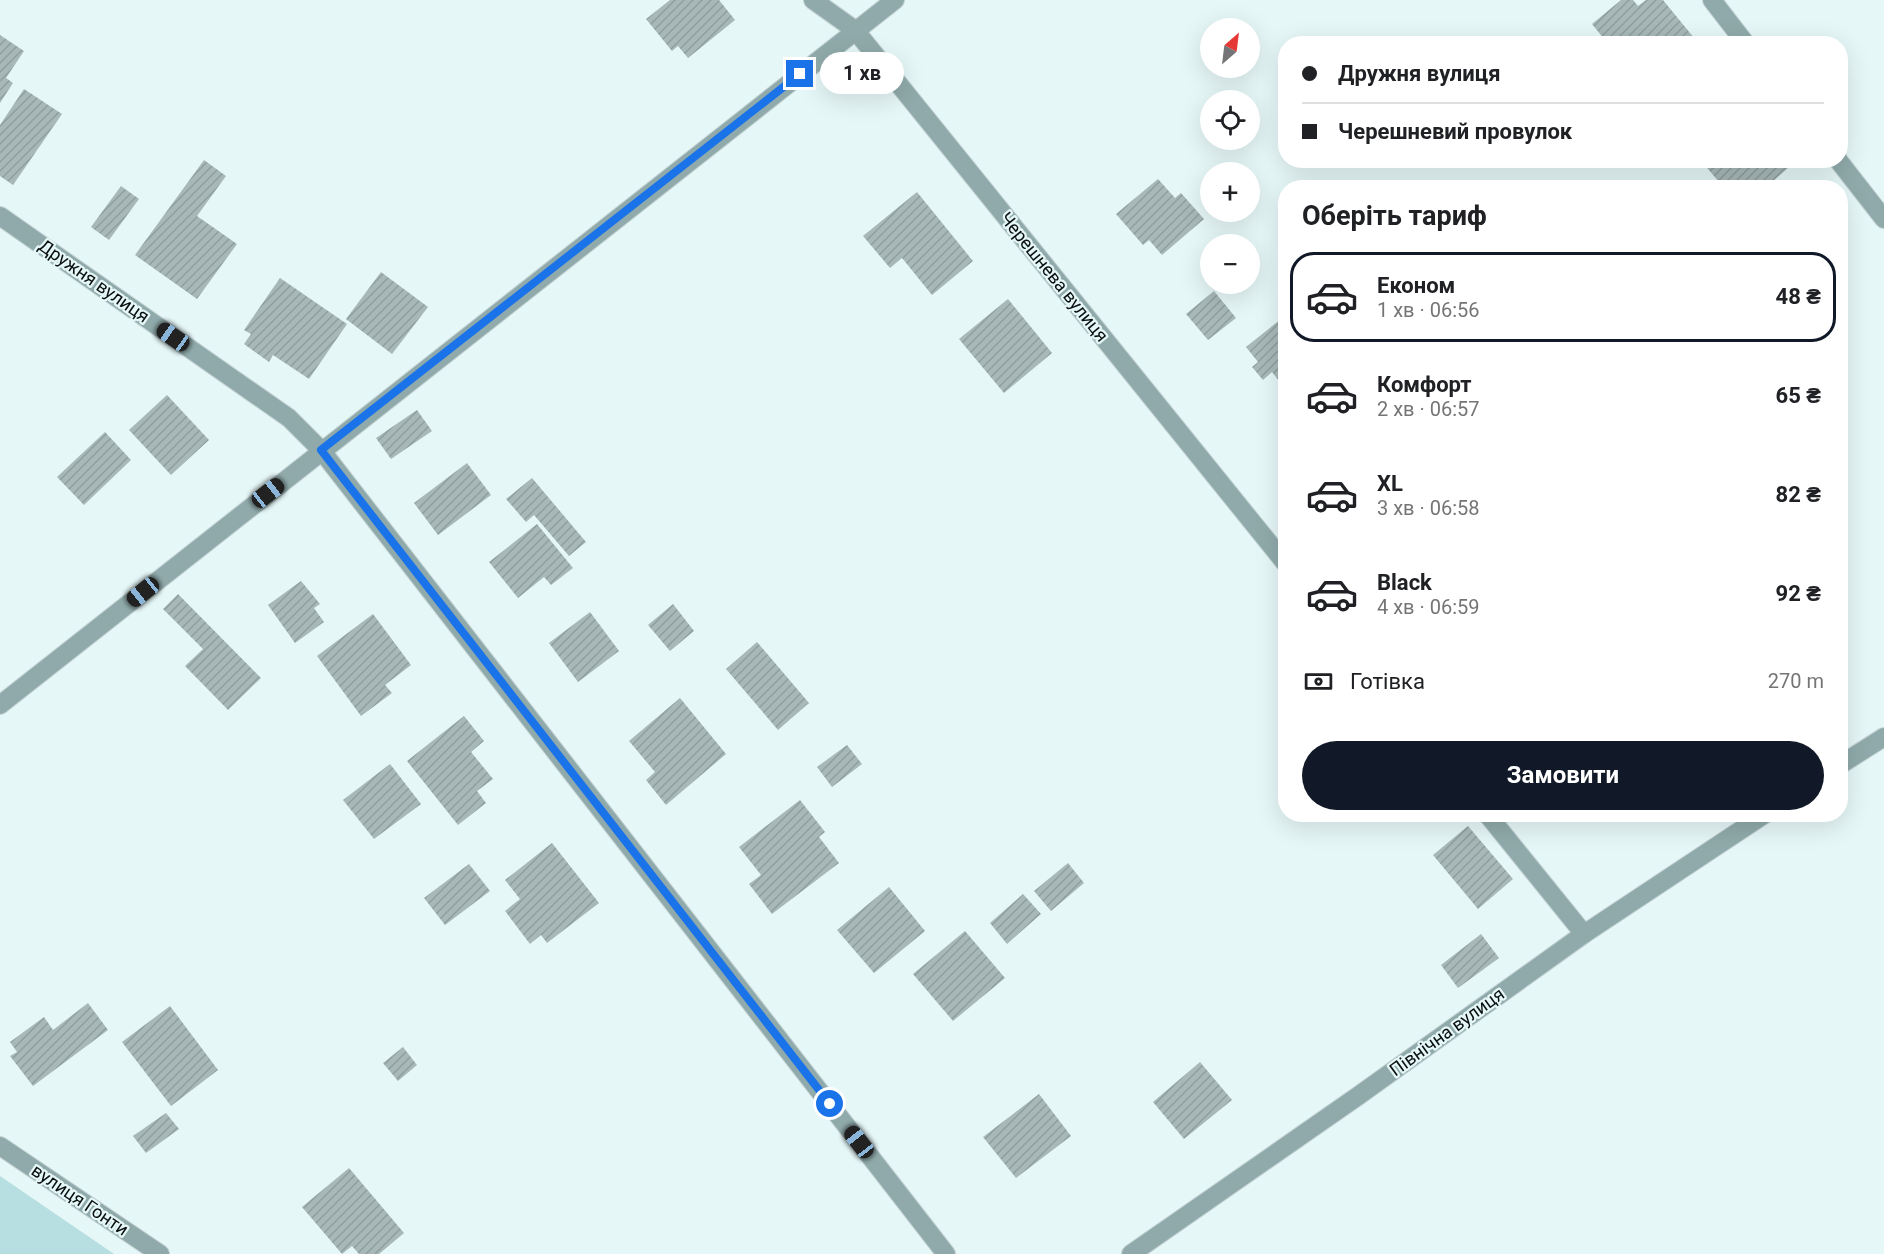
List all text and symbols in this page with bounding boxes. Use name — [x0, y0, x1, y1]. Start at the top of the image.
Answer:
north arrow — [1200, 18, 1260, 78]
map controls — [1200, 18, 1260, 294]
callout: 1 хв — [821, 53, 905, 95]
route end — [786, 60, 813, 87]
text: 1 хв — [843, 61, 881, 85]
text: Дружня вулиця — [1338, 61, 1501, 86]
button: locate — [1200, 90, 1260, 150]
text: Черешневий провулок — [1338, 119, 1572, 144]
button: + — [1200, 162, 1260, 222]
text: Оберіть тариф — [1302, 200, 1487, 232]
street label: Черешнева вулиця — [996, 208, 1113, 346]
button: − — [1200, 234, 1260, 294]
street label: Дружня вулиця — [35, 235, 154, 327]
icon: car — [1305, 270, 1359, 324]
text: Економ — [1377, 273, 1455, 298]
text: 48 ₴ — [1776, 284, 1821, 309]
text: 1 хв · 06:56 — [1377, 298, 1480, 322]
car — [153, 319, 193, 355]
icon: car — [1305, 369, 1359, 423]
text: Комфорт — [1377, 372, 1472, 397]
text: 65 ₴ — [1776, 383, 1821, 408]
text: 2 хв · 06:57 — [1377, 397, 1480, 421]
icon: car — [1305, 468, 1359, 522]
text: XL — [1377, 471, 1403, 496]
car — [248, 475, 288, 511]
text: 82 ₴ — [1776, 482, 1821, 507]
text: 3 хв · 06:58 — [1377, 496, 1480, 520]
icon: car — [1305, 567, 1359, 621]
text: Black — [1377, 570, 1432, 595]
car — [123, 574, 163, 610]
text: 92 ₴ — [1776, 581, 1821, 606]
text: 4 хв · 06:59 — [1377, 595, 1480, 619]
icon: cash — [1302, 665, 1335, 698]
text: Готівка — [1350, 669, 1425, 694]
text: 270 m — [1768, 669, 1824, 693]
button: Замовити — [1302, 741, 1824, 810]
street label: Північна вулиця — [1385, 983, 1508, 1080]
route start — [816, 1090, 843, 1117]
car — [841, 1122, 877, 1162]
street label: вулиця Гонти — [28, 1159, 133, 1240]

